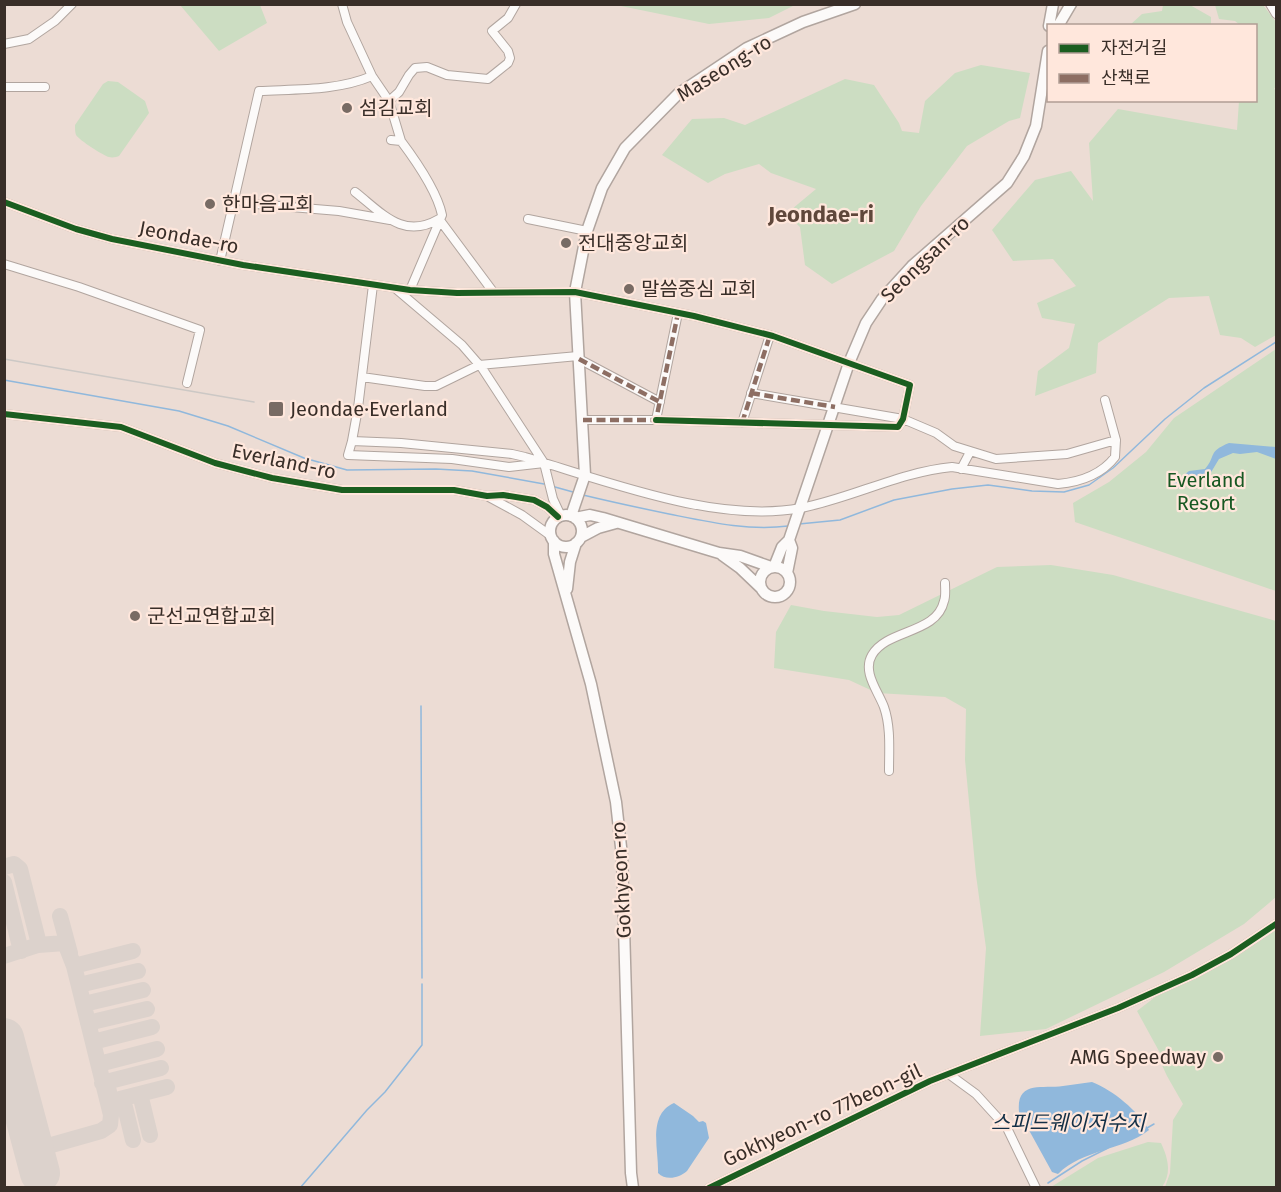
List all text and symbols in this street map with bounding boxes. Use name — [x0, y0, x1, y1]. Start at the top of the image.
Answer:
legend — [1047, 24, 1257, 102]
street label: Maseong-ro — [672, 29, 776, 107]
text: 자전거길 — [1101, 37, 1167, 59]
text: 산책로 — [1101, 67, 1151, 89]
place label: 섬김교회 — [359, 96, 433, 120]
marker: 섬김교회 — [340, 101, 354, 115]
place label: 한마음교회 — [222, 192, 314, 216]
marker: 한마음교회 — [203, 197, 217, 211]
district label: Jeondae-ri — [767, 201, 874, 228]
street label: Seongsan-ro — [876, 211, 974, 307]
street label: Jeondae-ro — [137, 216, 241, 258]
place label: 전대중앙교회 — [578, 231, 688, 255]
marker: 전대중앙교회 — [559, 236, 573, 250]
place label: 말씀중심 교회 — [641, 277, 757, 301]
marker: 말씀중심 교회 — [622, 282, 636, 296]
place label: Jeondae·Everland — [290, 397, 448, 421]
marker: Jeondae·Everland — [267, 400, 285, 418]
street label: Everland-ro — [230, 438, 338, 484]
park label: Everland Resort — [1167, 468, 1246, 515]
place label: 군선교연합교회 — [147, 604, 276, 628]
marker: 군선교연합교회 — [128, 609, 142, 623]
street label: Gokhyeon-ro — [606, 821, 636, 939]
place label: AMG Speedway — [1070, 1045, 1206, 1069]
marker: AMG Speedway — [1211, 1050, 1225, 1064]
street label: Gokhyeon-ro 77beon-gil — [719, 1058, 925, 1172]
water label: 스피드웨이저수지 — [991, 1110, 1147, 1136]

